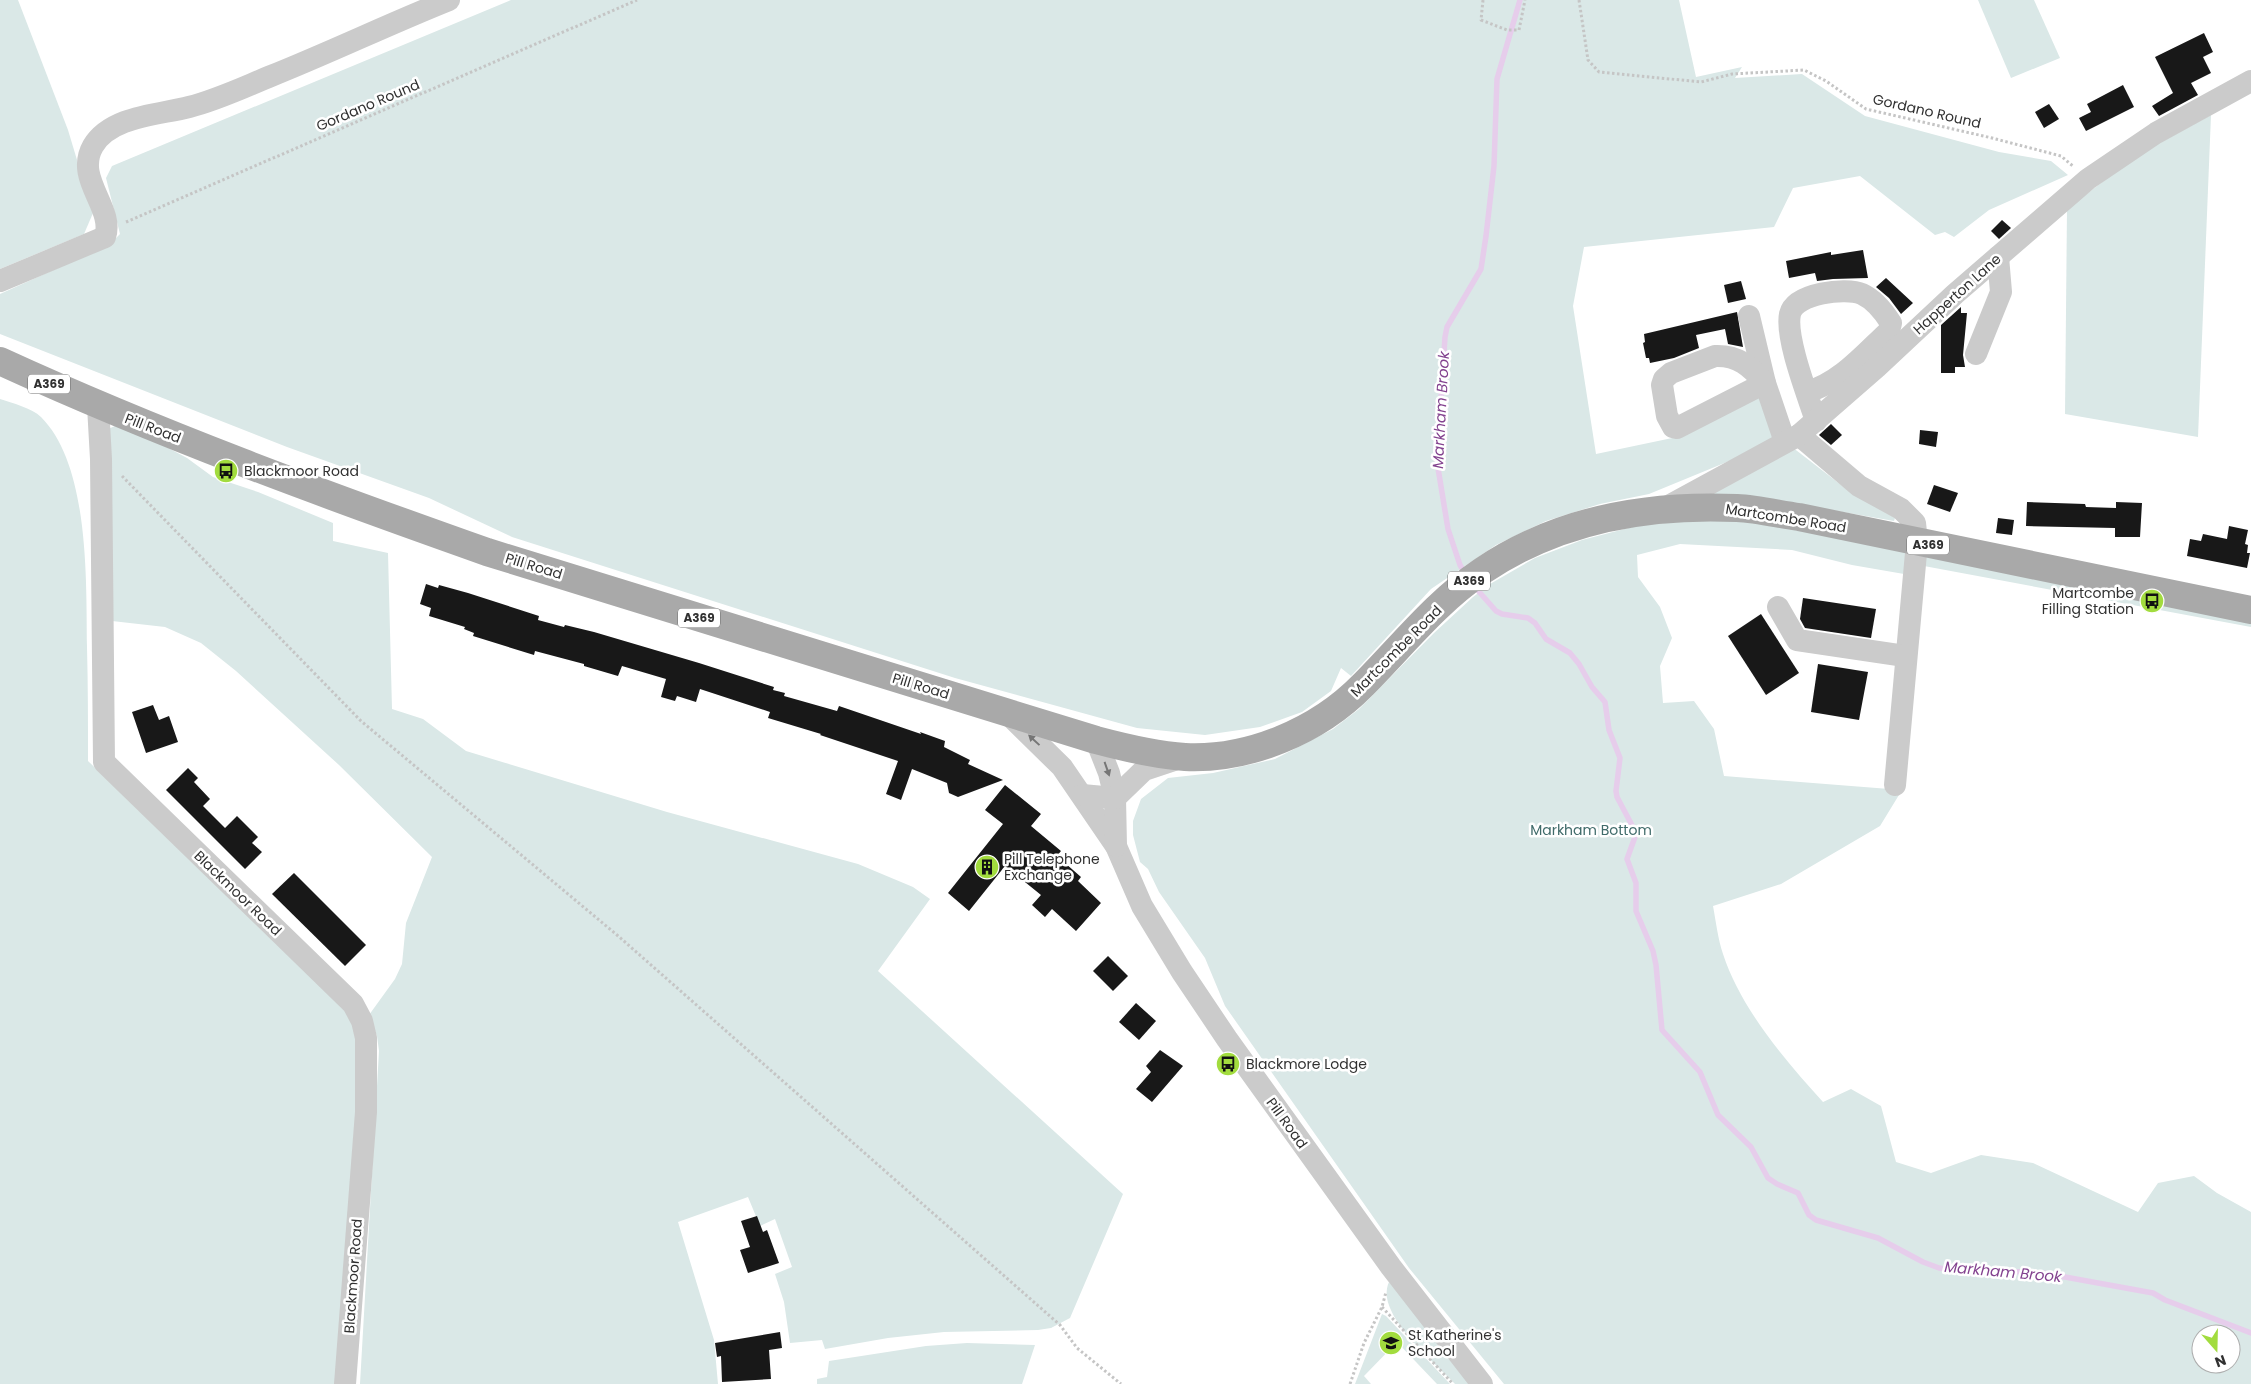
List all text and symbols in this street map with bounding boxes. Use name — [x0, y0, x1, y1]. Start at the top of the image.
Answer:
street label: Gordano Round — [313, 74, 423, 136]
street label: Gordano Round — [1871, 89, 1983, 133]
street label: Happerton Lane — [1909, 249, 2006, 339]
water label: Markham Brook — [1427, 349, 1454, 469]
road number: A369 — [28, 374, 70, 394]
street label: Pill Road — [122, 408, 184, 448]
bus stop icon: Blackmoor Road — [213, 458, 239, 484]
place label: Blackmoor Road — [244, 461, 359, 481]
street label: Martcombe Road — [1724, 499, 1848, 537]
road number: A369 — [1907, 536, 1949, 554]
street label: Pill Road — [503, 548, 565, 584]
road number: A369 — [1448, 572, 1490, 590]
place label: Martcombe Filling Station — [2042, 583, 2134, 619]
bus stop icon: Martcombe Filling Station — [2139, 588, 2165, 614]
street label: Martcombe Road — [1346, 601, 1446, 701]
road number: A369 — [678, 608, 720, 628]
street label: Pill Road — [890, 668, 952, 704]
one-way arrow — [1027, 735, 1040, 746]
one-way arrow — [1104, 761, 1111, 776]
park label: Markham Bottom — [1530, 820, 1652, 840]
street label: Blackmoor Road — [190, 846, 286, 940]
place label: Pill Telephone Exchange — [1004, 849, 1100, 885]
building icon: Pill Telephone Exchange — [974, 854, 1000, 880]
bus stop icon: Blackmore Lodge — [1215, 1051, 1241, 1077]
place label: Blackmore Lodge — [1246, 1054, 1367, 1074]
street label: Pill Road — [1262, 1093, 1312, 1153]
street label: Blackmoor Road — [339, 1218, 367, 1334]
water label: Markham Brook — [1943, 1256, 2064, 1287]
north arrow — [2191, 1324, 2241, 1374]
place label: St Katherine's School — [1408, 1325, 1501, 1361]
school or university icon: St Katherine's School — [1378, 1330, 1404, 1356]
text: N — [2212, 1350, 2229, 1372]

